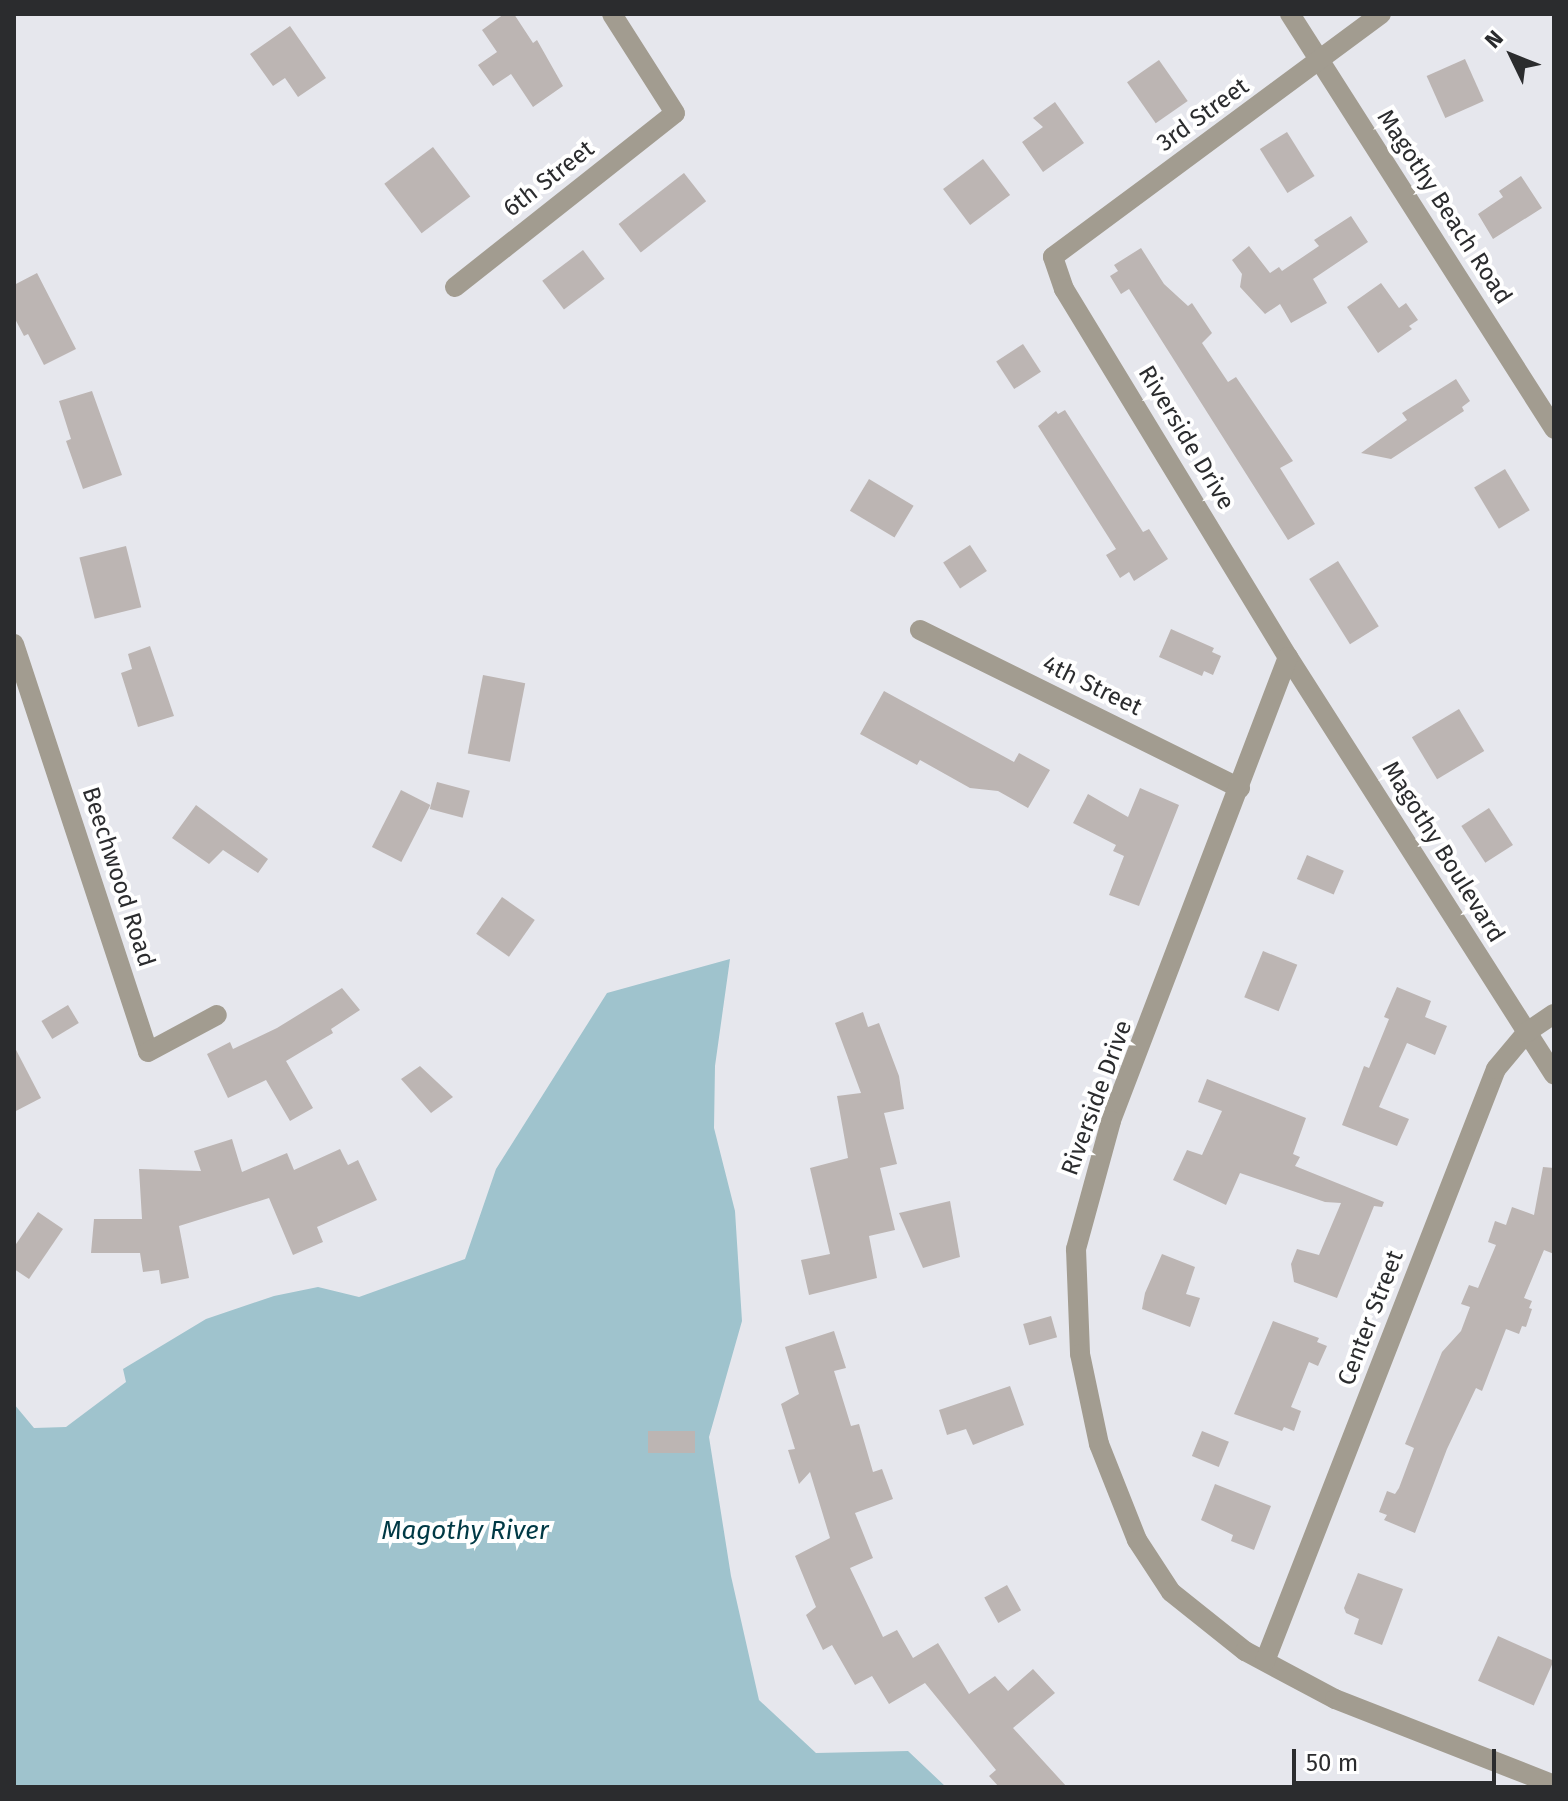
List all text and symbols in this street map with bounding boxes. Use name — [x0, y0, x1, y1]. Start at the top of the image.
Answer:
north arrow — [1472, 16, 1552, 96]
text: N — [1479, 25, 1509, 54]
street label: 3rd Street — [1152, 72, 1254, 158]
street label: Magothy Beach Road — [1370, 104, 1518, 310]
street label: 6th Street — [498, 135, 600, 223]
street label: Riverside Drive — [1132, 361, 1240, 515]
street label: 4th Street — [1038, 650, 1146, 722]
street label: Magothy Boulevard — [1376, 756, 1510, 948]
street label: Beechwood Road — [75, 783, 161, 971]
street label: Riverside Drive — [1056, 1016, 1138, 1180]
street label: Center Street — [1332, 1246, 1410, 1390]
water label: Magothy River — [381, 1515, 549, 1547]
scale bar — [1296, 1733, 1500, 1783]
text: 50 m — [1306, 1749, 1358, 1777]

